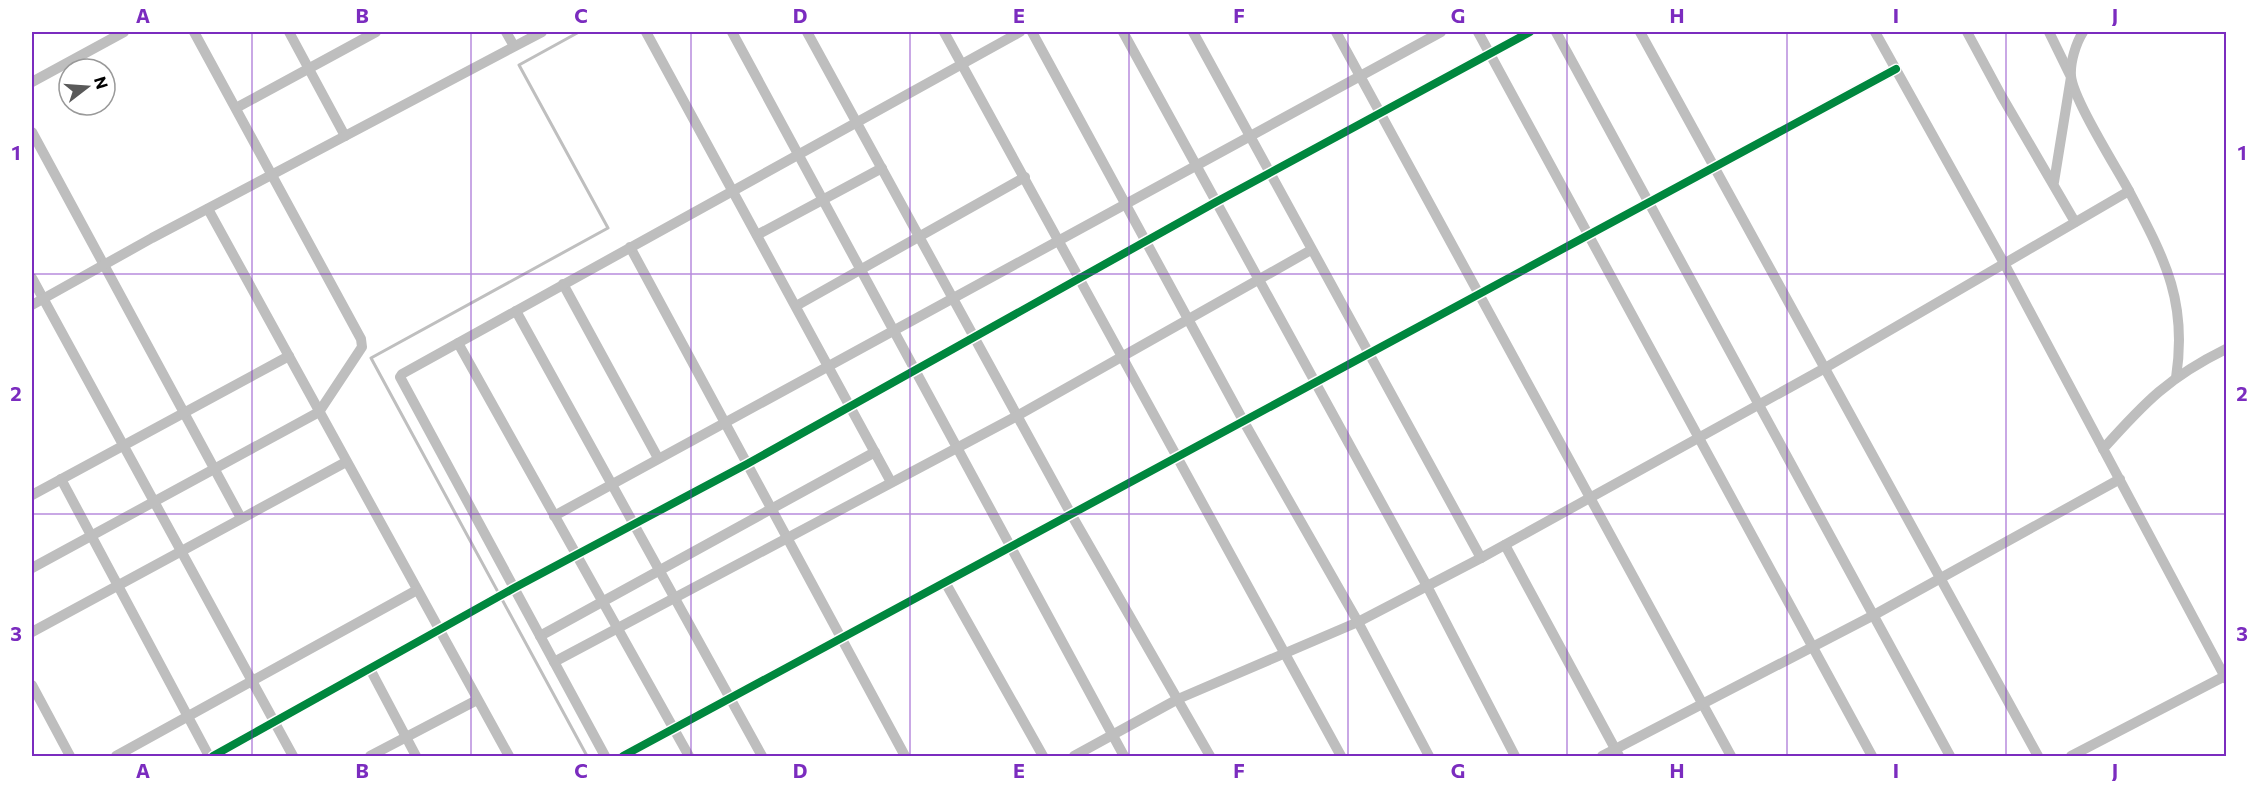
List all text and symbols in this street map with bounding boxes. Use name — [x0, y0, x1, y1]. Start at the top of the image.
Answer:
text: A — [136, 3, 150, 27]
text: B — [355, 3, 369, 27]
text: C — [574, 3, 588, 27]
text: D — [793, 3, 807, 27]
text: E — [1013, 3, 1025, 27]
text: F — [1233, 3, 1245, 27]
text: G — [1451, 3, 1465, 27]
text: H — [1670, 3, 1685, 27]
text: I — [1893, 3, 1899, 27]
text: J — [2112, 3, 2118, 27]
north arrow — [57, 57, 117, 117]
text: N — [91, 74, 113, 91]
text: 1 — [11, 140, 21, 164]
text: 1 — [2237, 140, 2247, 164]
text: 2 — [10, 381, 22, 405]
text: 2 — [2236, 381, 2248, 405]
text: 3 — [10, 621, 22, 645]
text: 3 — [2236, 621, 2248, 645]
text: A — [136, 758, 150, 782]
text: B — [355, 758, 369, 782]
text: C — [574, 758, 588, 782]
text: D — [793, 758, 807, 782]
text: E — [1013, 758, 1025, 782]
text: F — [1233, 758, 1245, 782]
text: G — [1451, 758, 1465, 782]
text: H — [1670, 758, 1685, 782]
text: I — [1893, 758, 1899, 782]
text: J — [2112, 758, 2118, 782]

